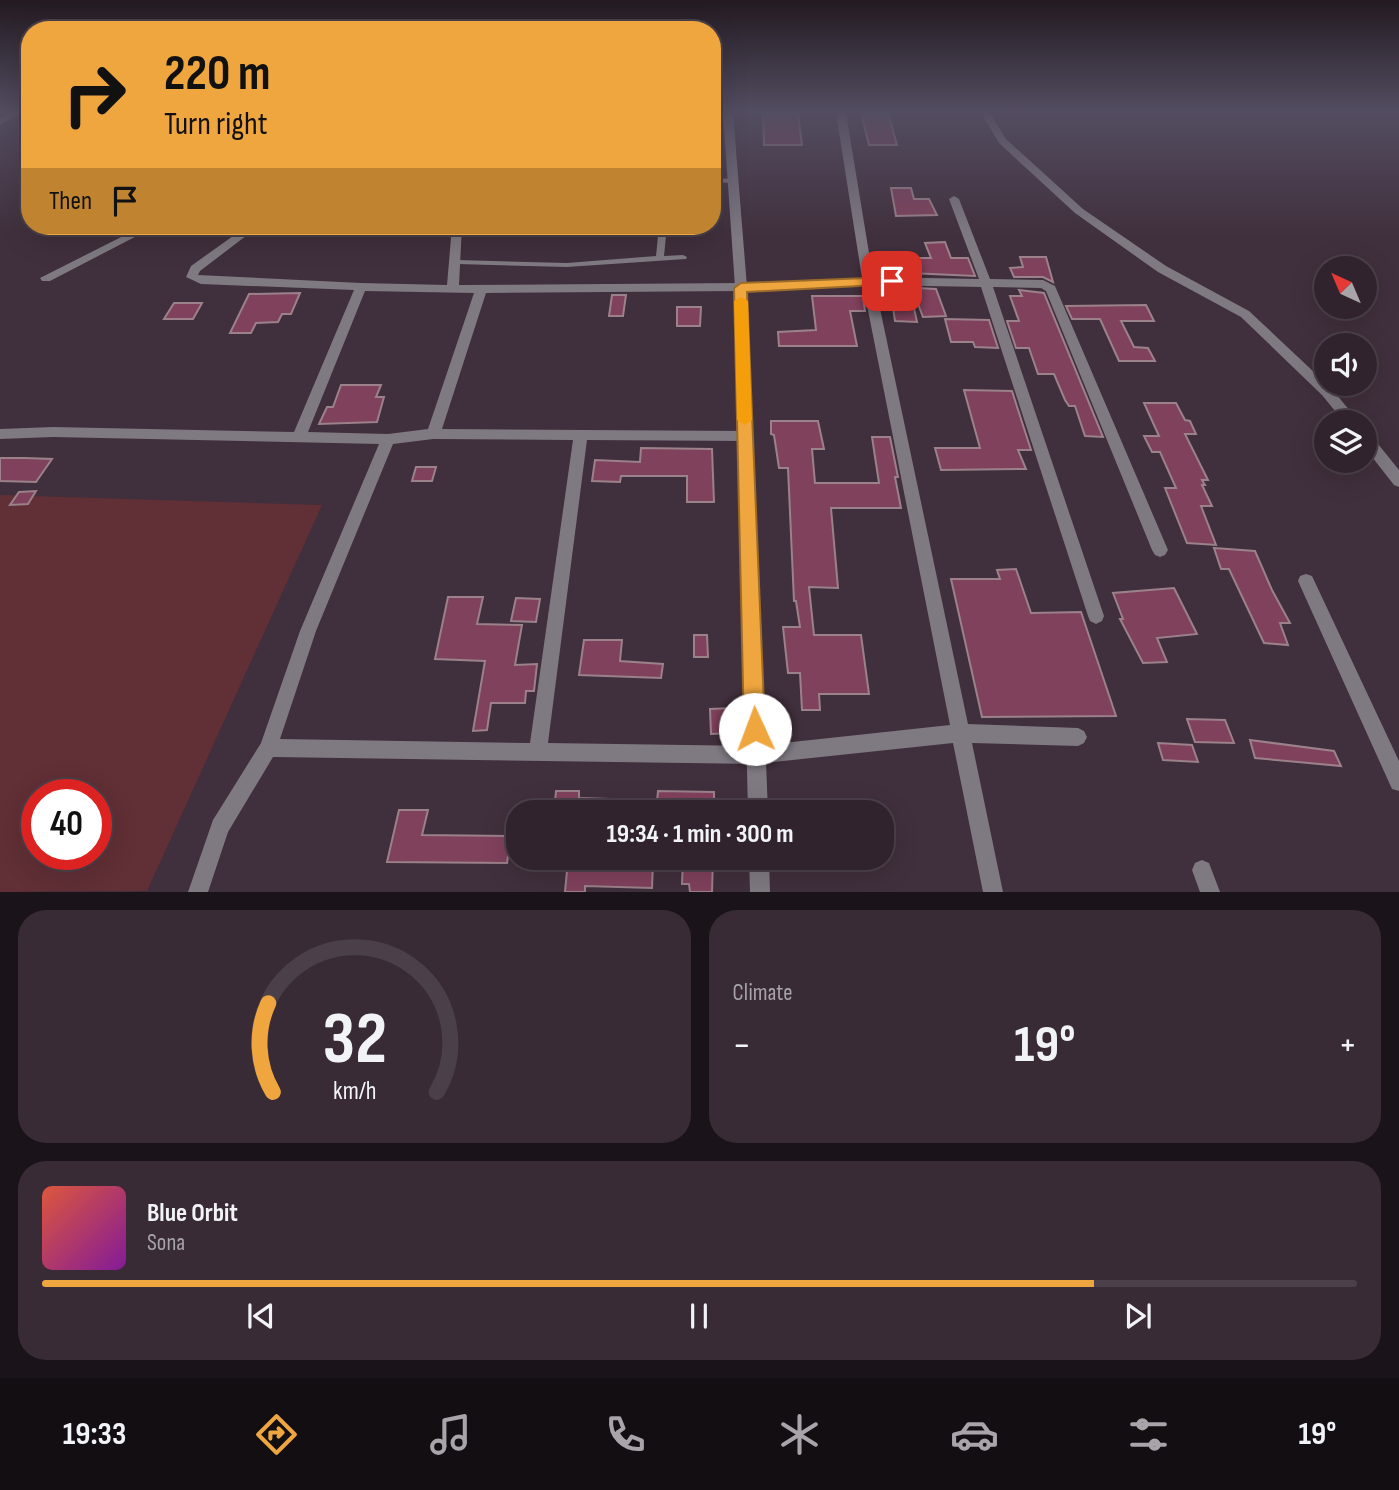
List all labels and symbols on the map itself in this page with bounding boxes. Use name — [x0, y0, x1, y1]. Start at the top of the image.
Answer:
pin — [862, 251, 922, 311]
north arrow — [1314, 256, 1377, 318]
position arrow — [718, 692, 792, 766]
speed limit sign: 40 — [21, 779, 112, 870]

